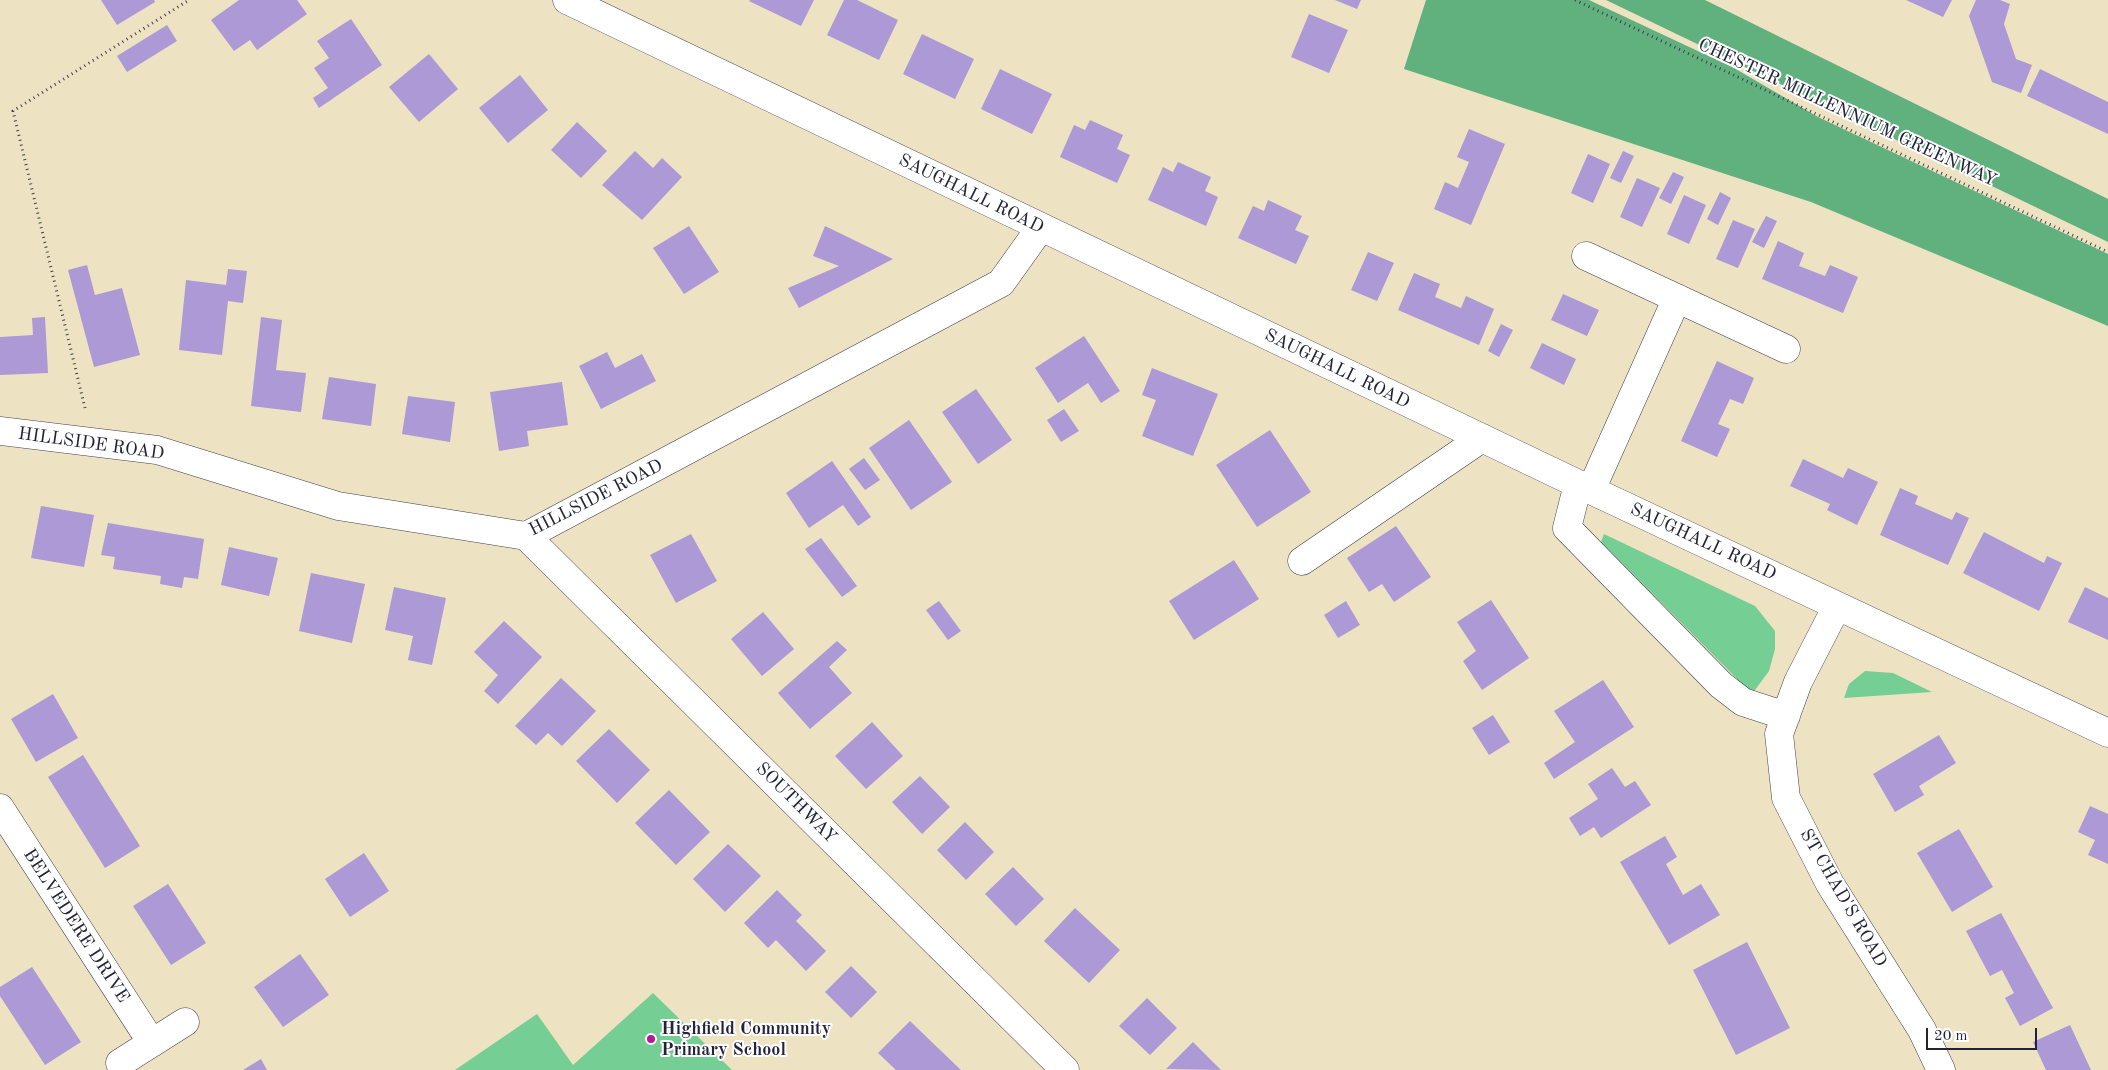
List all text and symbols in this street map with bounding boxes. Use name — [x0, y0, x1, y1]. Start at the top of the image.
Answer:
street label: CHESTER MILLENNIUM GREENWAY — [1694, 34, 2000, 192]
street label: SAUGHALL ROAD — [895, 149, 1047, 239]
street label: SAUGHALL ROAD — [1261, 324, 1413, 414]
street label: HILLSIDE ROAD — [17, 423, 165, 465]
street label: HILLSIDE ROAD — [525, 455, 667, 541]
street label: SAUGHALL ROAD — [1626, 499, 1780, 585]
street label: SOUTHWAY — [751, 758, 841, 848]
street label: ST CHAD'S ROAD — [1795, 825, 1891, 971]
street label: BELVEDERE DRIVE — [18, 845, 134, 1007]
place label: Highfield Community Primary School — [661, 1018, 831, 1060]
scale bar — [1928, 1018, 2039, 1050]
text: 20 m — [1934, 1029, 1968, 1044]
marker: Highfield Community Primary School — [645, 1033, 657, 1045]

